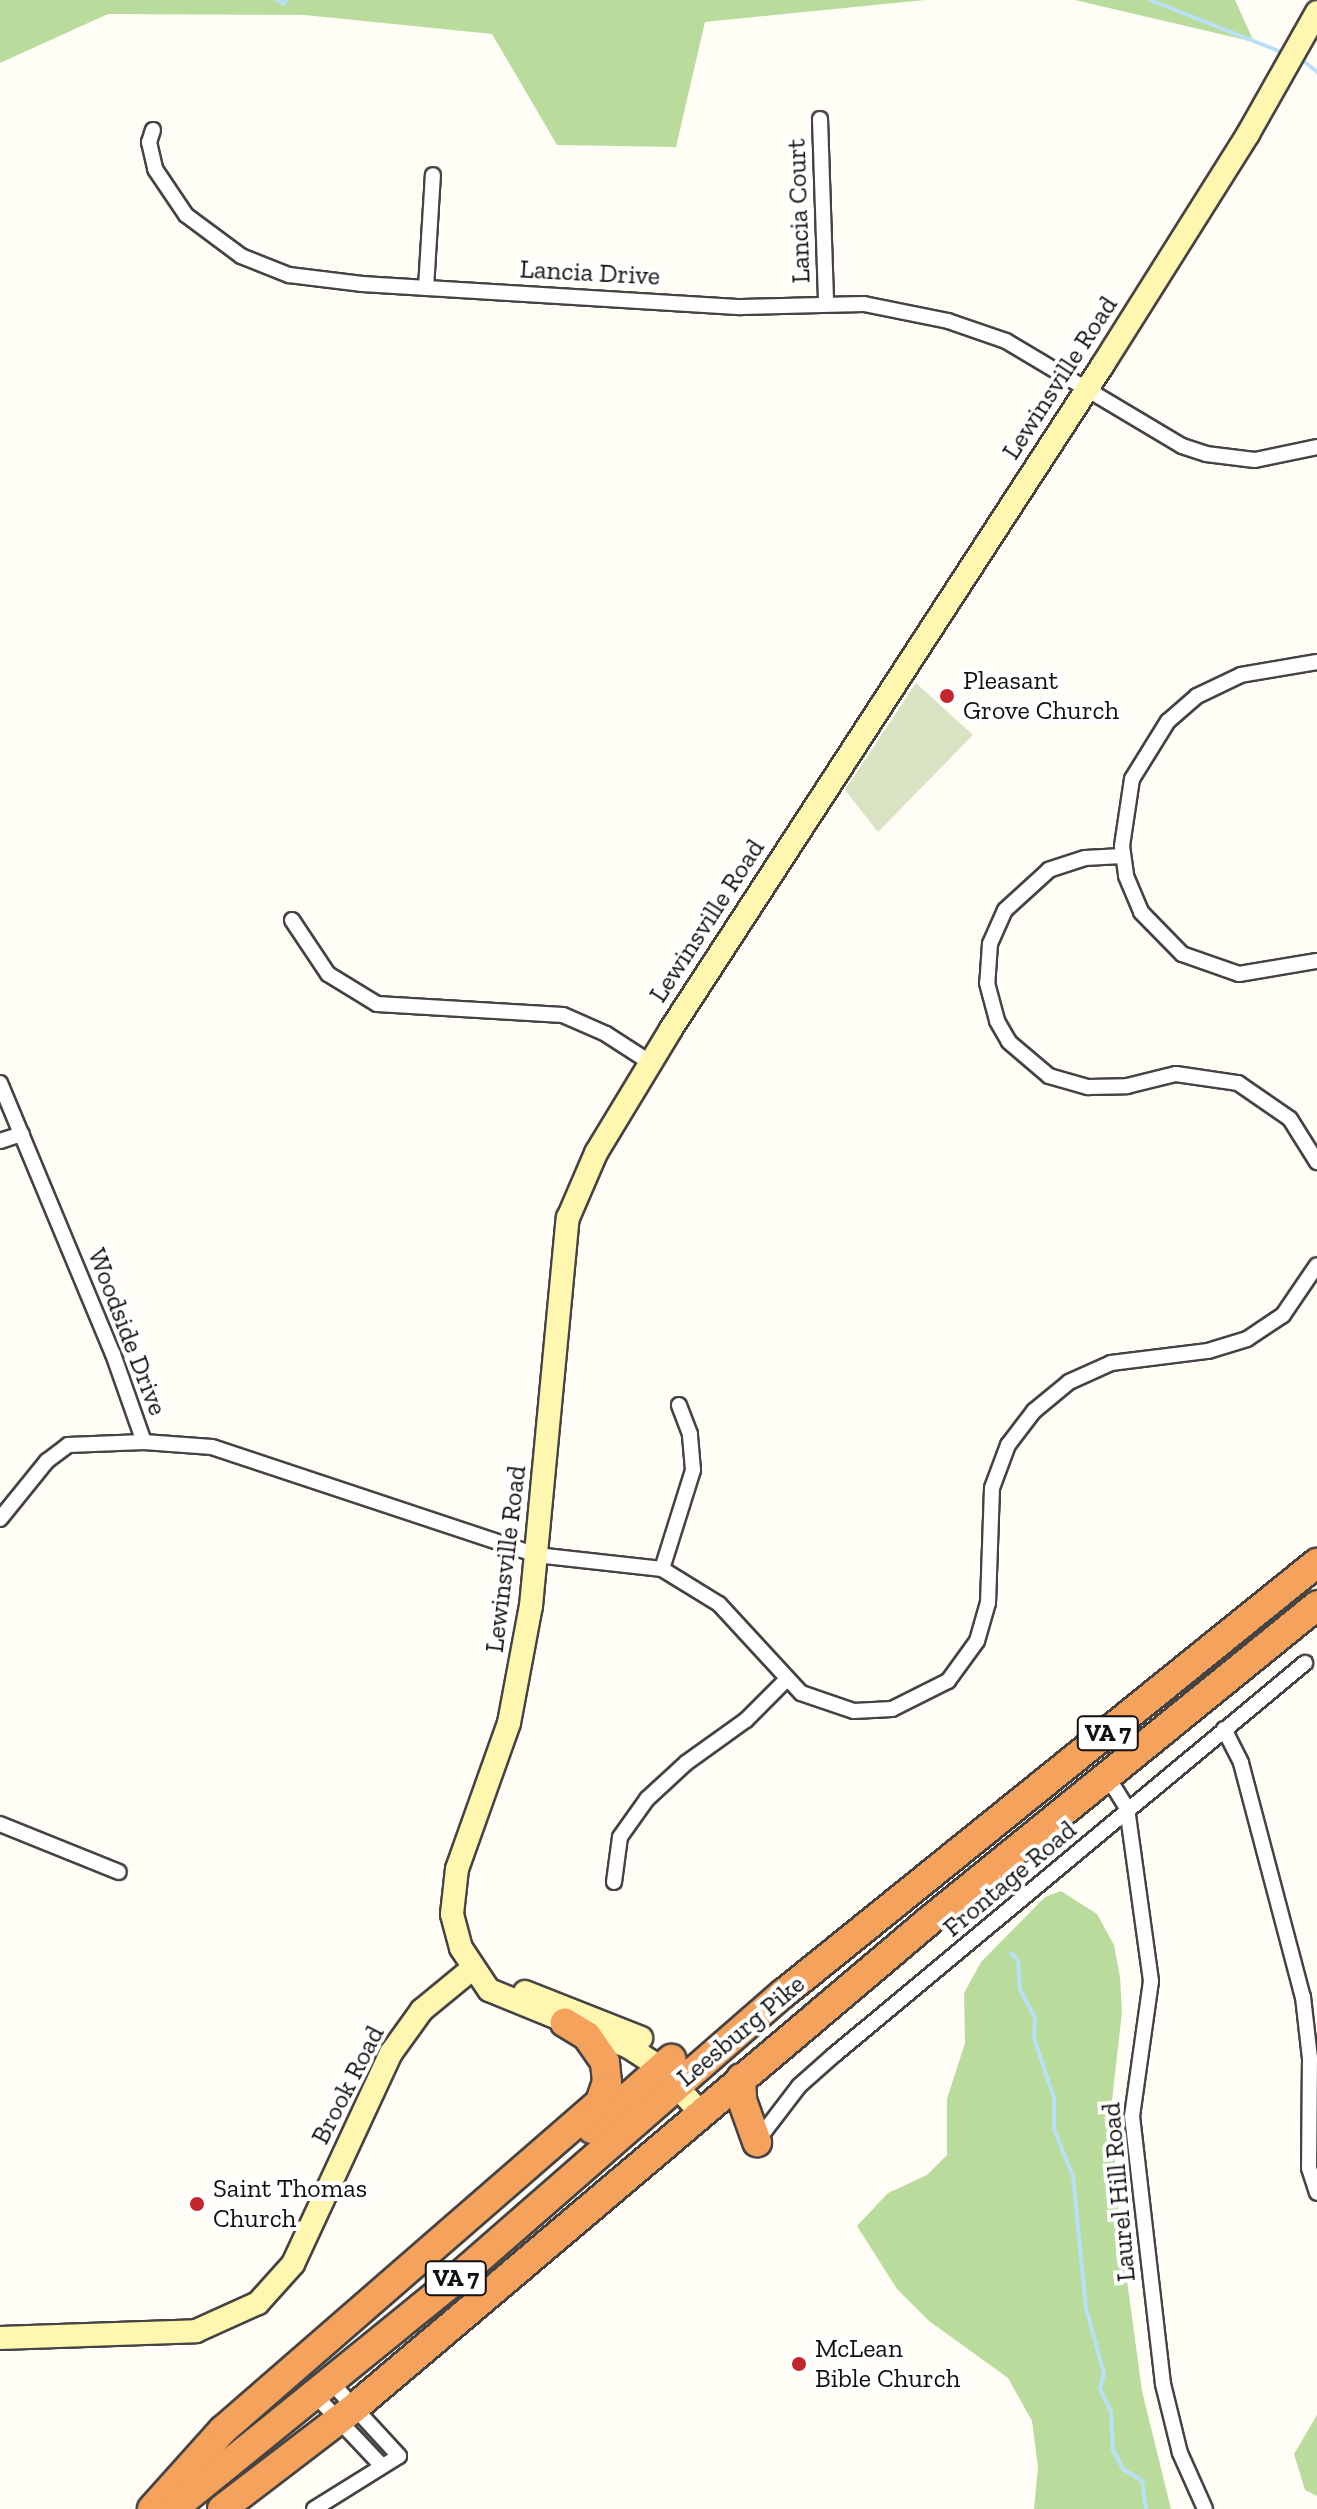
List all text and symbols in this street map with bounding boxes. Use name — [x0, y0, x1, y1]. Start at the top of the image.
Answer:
street label: Lancia Court — [781, 138, 817, 284]
street label: Lancia Drive — [519, 254, 661, 292]
street label: Lewinsville Road — [996, 291, 1124, 465]
place label: Pleasant Grove Church — [963, 665, 1119, 726]
marker: Pleasant Grove Church — [938, 687, 956, 705]
street label: Lewinsville Road — [643, 834, 771, 1008]
street label: Woodside Drive — [81, 1244, 173, 1420]
street label: Lewinsville Road — [479, 1464, 533, 1654]
road number: VA 7 — [1076, 1713, 1140, 1753]
street label: Frontage Road — [937, 1814, 1083, 1944]
street label: Leesburg Pike — [671, 1969, 811, 2093]
street label: Brook Road — [305, 2021, 391, 2149]
street label: Laurel Hill Road — [1096, 2101, 1142, 2283]
place label: Saint Thomas Church — [213, 2173, 368, 2234]
marker: Saint Thomas Church — [188, 2195, 206, 2213]
road number: VA 7 — [424, 2258, 488, 2298]
place label: McLean Bible Church — [815, 2333, 960, 2394]
marker: McLean Bible Church — [790, 2355, 808, 2373]

